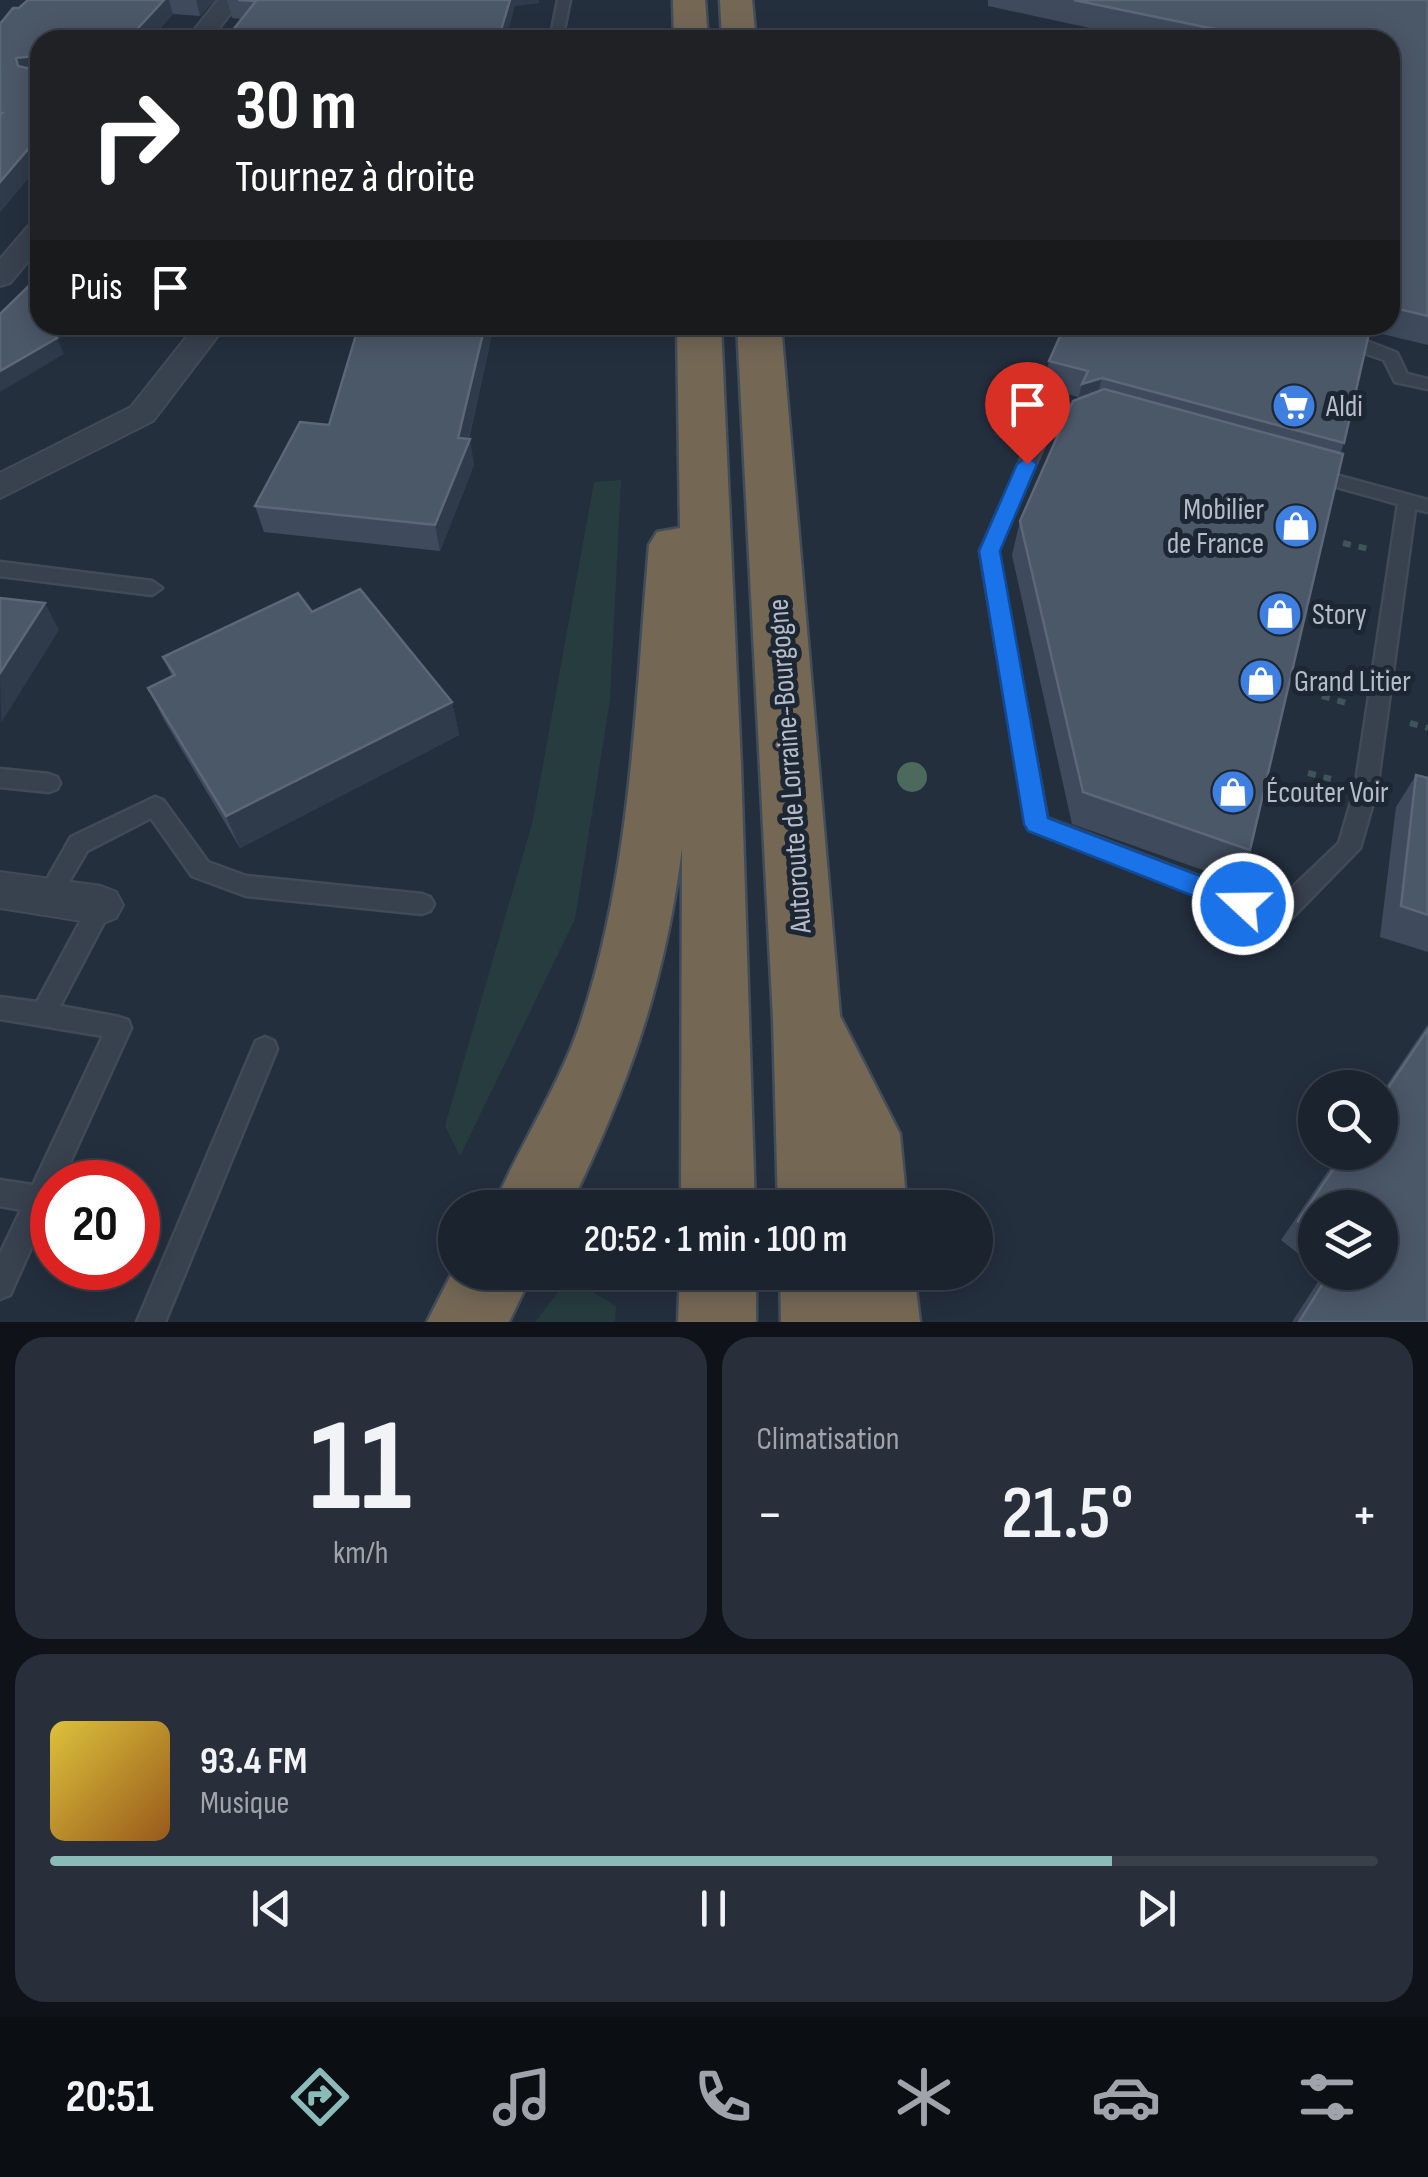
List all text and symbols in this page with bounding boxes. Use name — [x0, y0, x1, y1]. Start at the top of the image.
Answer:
text: 30 m — [235, 65, 357, 149]
icon: right — [70, 70, 200, 200]
text: Tournez à droite — [235, 150, 475, 205]
icon: arrive — [143, 260, 198, 315]
text: Puis — [70, 265, 123, 310]
pin — [985, 362, 1070, 465]
icon: arrive — [1000, 377, 1055, 432]
supermarket icon: Aldi — [1271, 383, 1317, 429]
place label: Aldi — [1325, 389, 1363, 425]
place label: Mobilier de France — [1167, 492, 1264, 562]
shop icon: Mobilier de France — [1273, 503, 1319, 549]
shop icon: Story — [1257, 591, 1303, 637]
street label: Autoroute de Lorraine-Bourgogne — [760, 597, 820, 935]
place label: Story — [1312, 597, 1367, 633]
shop icon: Grand Litier — [1238, 658, 1284, 704]
place label: Grand Litier — [1294, 664, 1411, 700]
shop icon: Écouter Voir — [1210, 769, 1256, 815]
place label: Écouter Voir — [1266, 775, 1389, 811]
position arrow — [1191, 852, 1295, 956]
map controls — [1298, 1070, 1398, 1290]
button: search — [1298, 1070, 1398, 1170]
speed limit sign: 20 — [30, 1160, 160, 1290]
button: layers — [1298, 1190, 1398, 1290]
text: 20:52 · 1 min · 100 m — [584, 1217, 847, 1262]
text: 11 — [310, 1391, 412, 1547]
text: Climatisation — [757, 1420, 900, 1459]
text: 21.5° — [1001, 1469, 1134, 1560]
text: − — [757, 1482, 783, 1549]
text: + — [1351, 1482, 1378, 1549]
text: km/h — [333, 1534, 388, 1573]
text: 93.4 FM — [200, 1739, 307, 1784]
text: Musique — [200, 1784, 289, 1823]
icon: previous — [244, 1881, 299, 1936]
icon: pause — [686, 1881, 741, 1936]
icon: next — [1129, 1881, 1184, 1936]
icon: directions — [285, 2062, 355, 2132]
icon: music — [487, 2062, 557, 2132]
icon: phone — [688, 2062, 758, 2132]
icon: climate — [889, 2062, 959, 2132]
icon: car — [1091, 2062, 1161, 2132]
icon: filters — [1292, 2062, 1362, 2132]
text: 20:51 — [66, 2070, 154, 2125]

